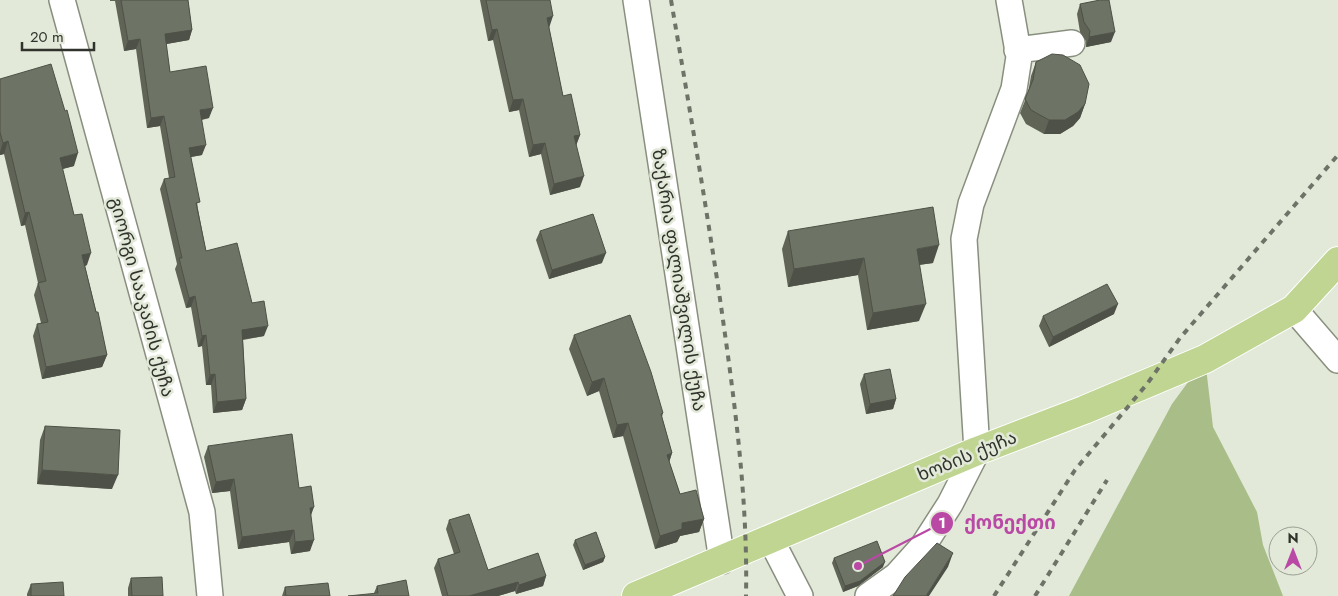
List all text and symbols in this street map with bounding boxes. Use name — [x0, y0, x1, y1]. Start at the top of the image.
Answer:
scale bar — [22, 20, 95, 52]
text: 20 m — [30, 26, 64, 48]
street label: ზაქარია ფალიაშვილის ქუჩა — [645, 147, 713, 413]
street label: გიორგი სააკაძის ქუჩა — [103, 194, 181, 400]
street label: ხობის ქუჩა — [913, 424, 1021, 488]
callout: ქონექთი — [929, 506, 1066, 540]
text: ქონექთი — [964, 509, 1056, 536]
text: 1 — [938, 512, 946, 534]
north arrow — [1268, 526, 1318, 576]
text: N — [1287, 528, 1299, 548]

